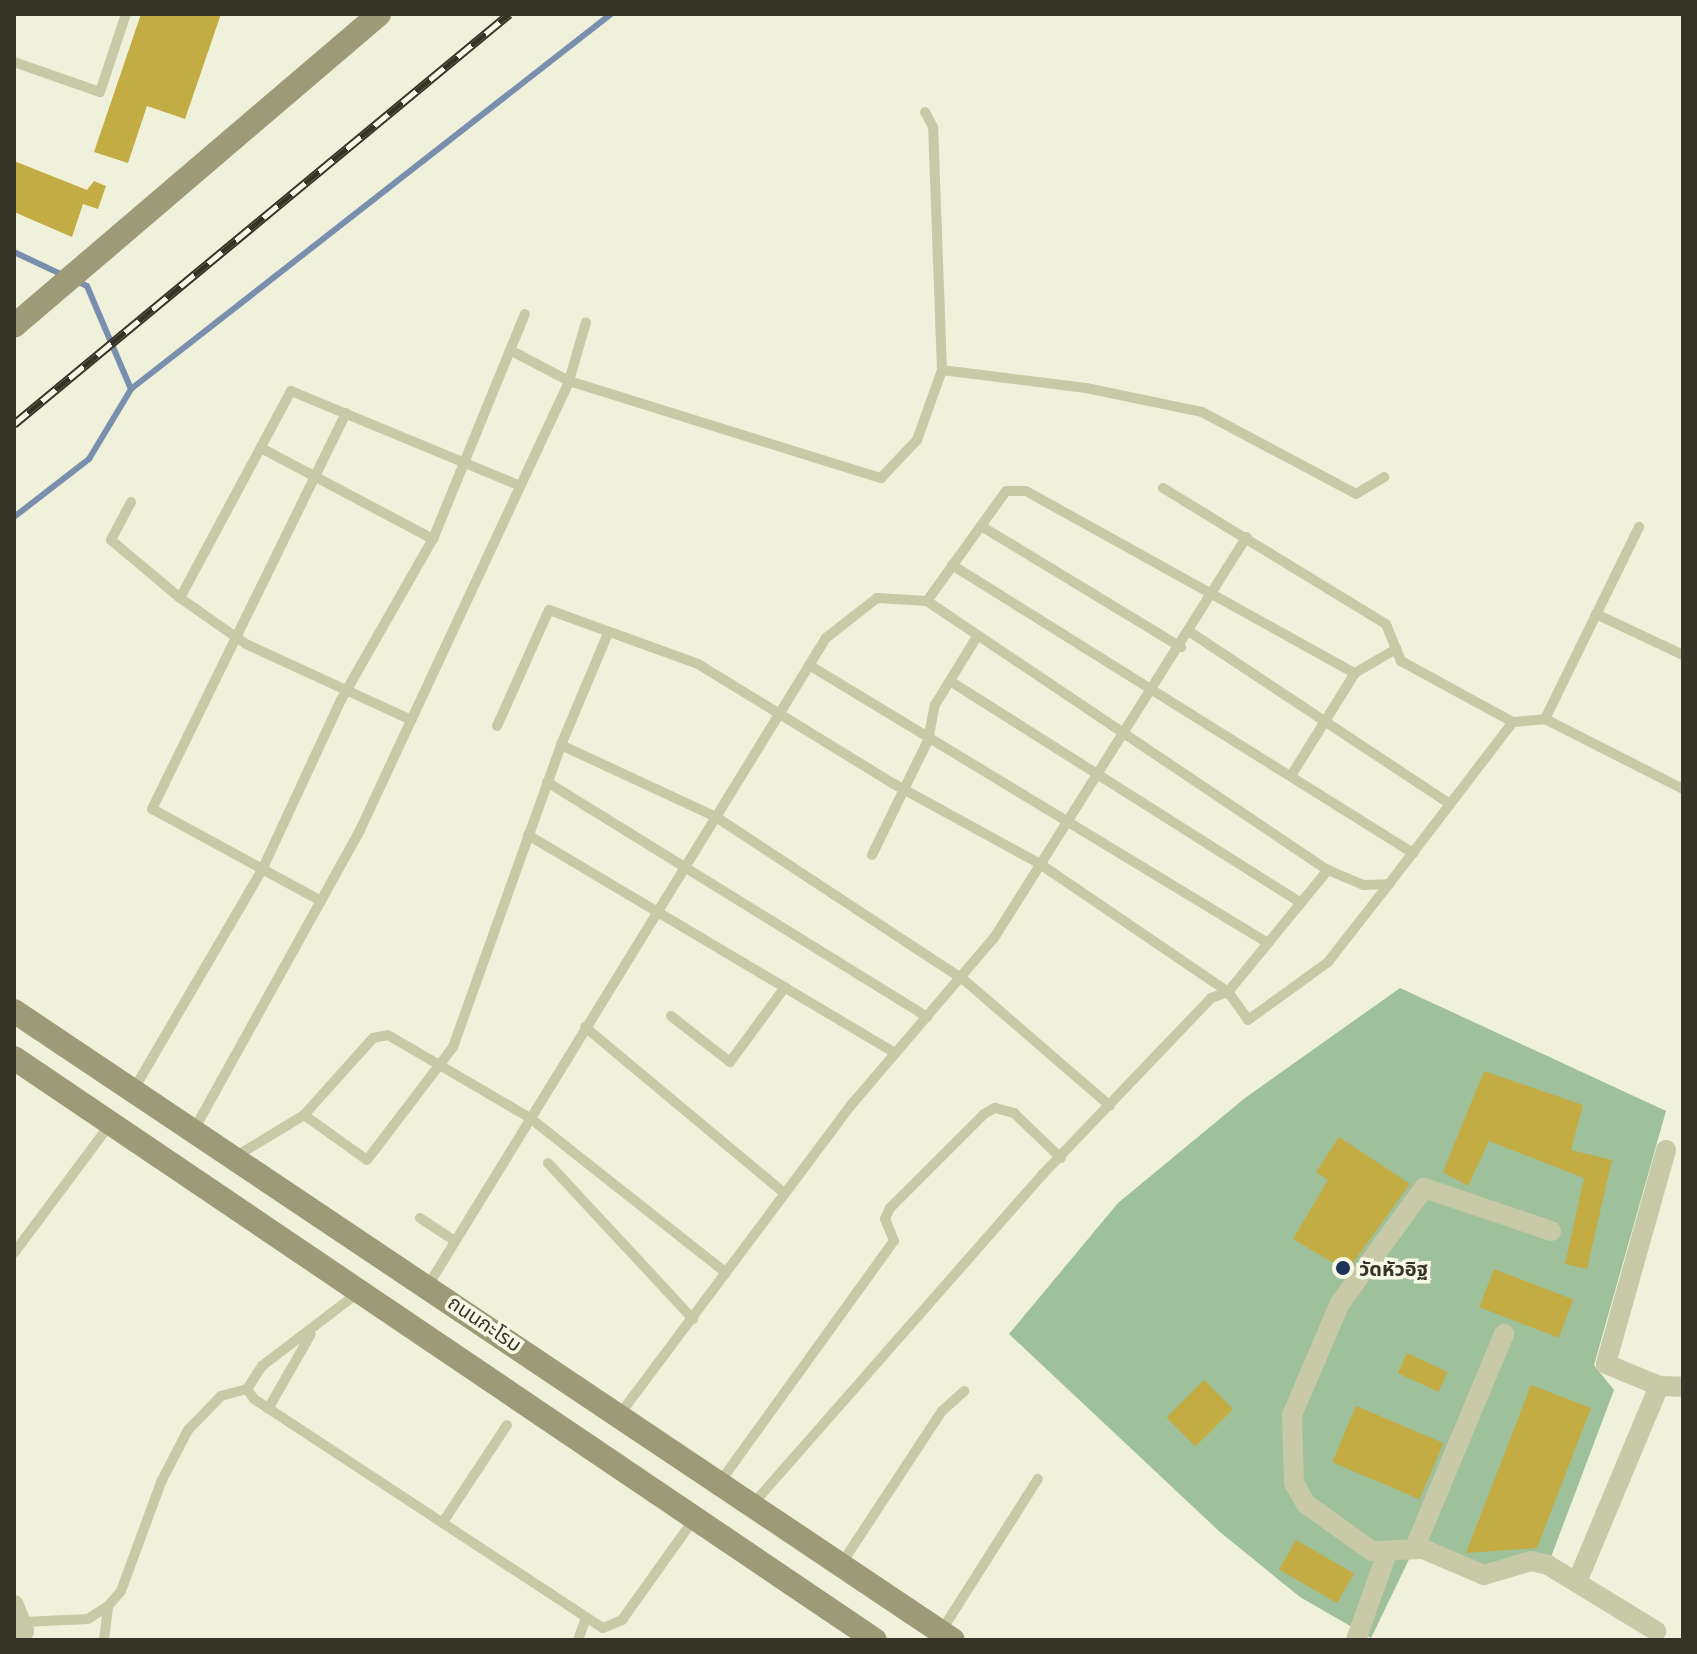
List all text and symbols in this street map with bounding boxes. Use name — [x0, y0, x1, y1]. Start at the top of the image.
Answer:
place label: วัดหัวอิฐ — [1359, 1256, 1428, 1280]
marker: วัดหัวอิฐ — [1334, 1259, 1352, 1277]
street label: ถนนกะโรม — [444, 1290, 526, 1356]

